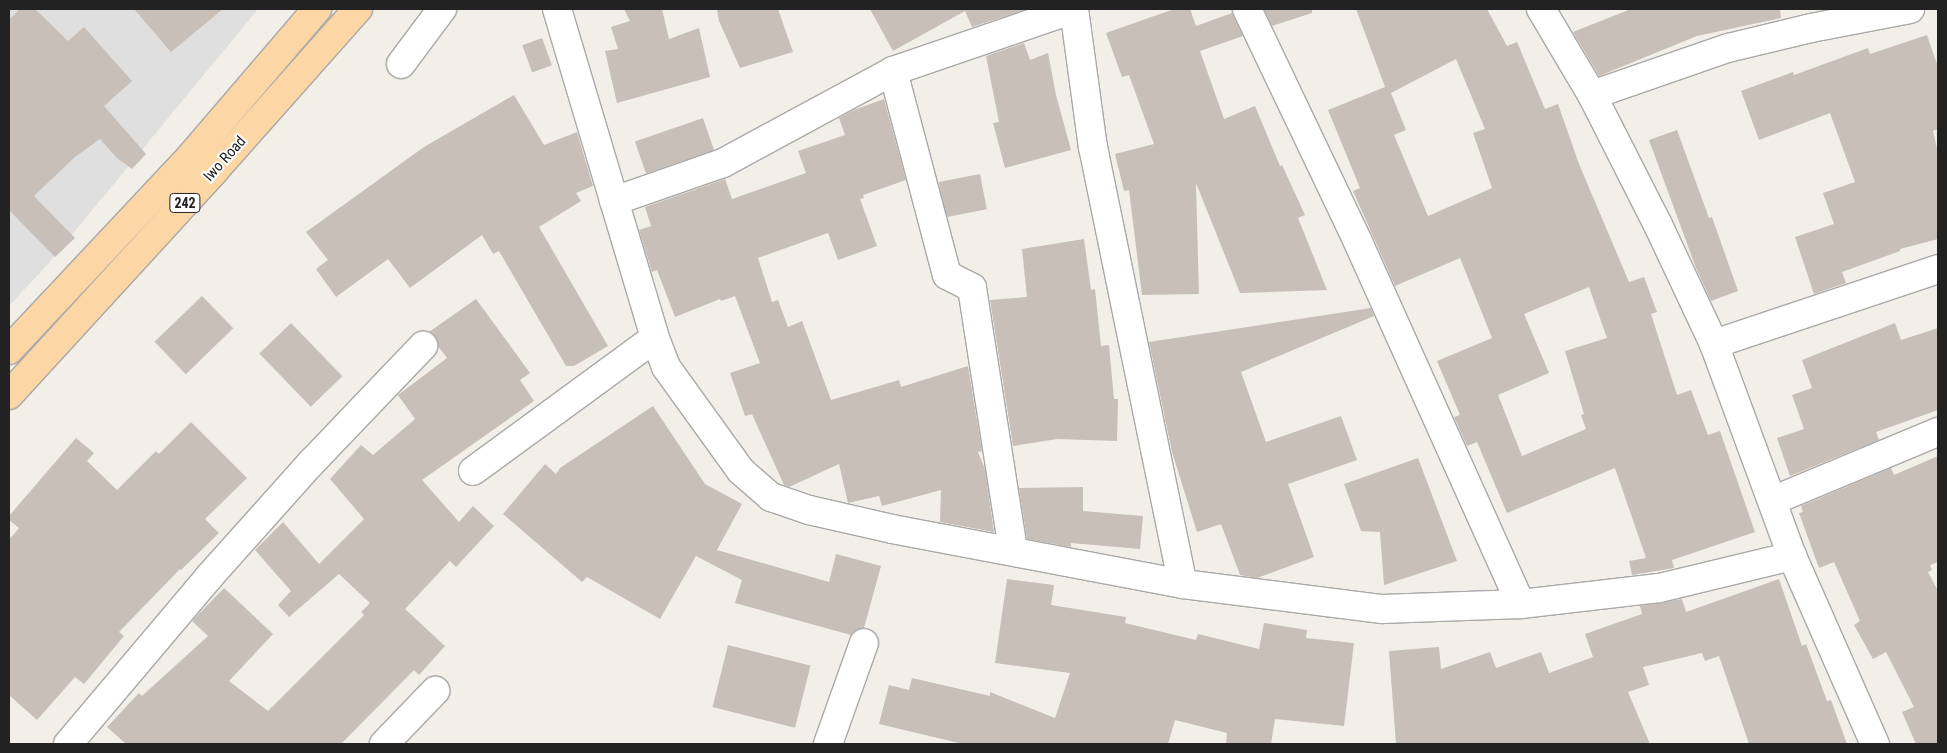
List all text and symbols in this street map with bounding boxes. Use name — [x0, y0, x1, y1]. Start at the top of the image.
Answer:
street label: Iwo Road — [200, 133, 250, 185]
road number: 242 — [169, 192, 201, 214]

